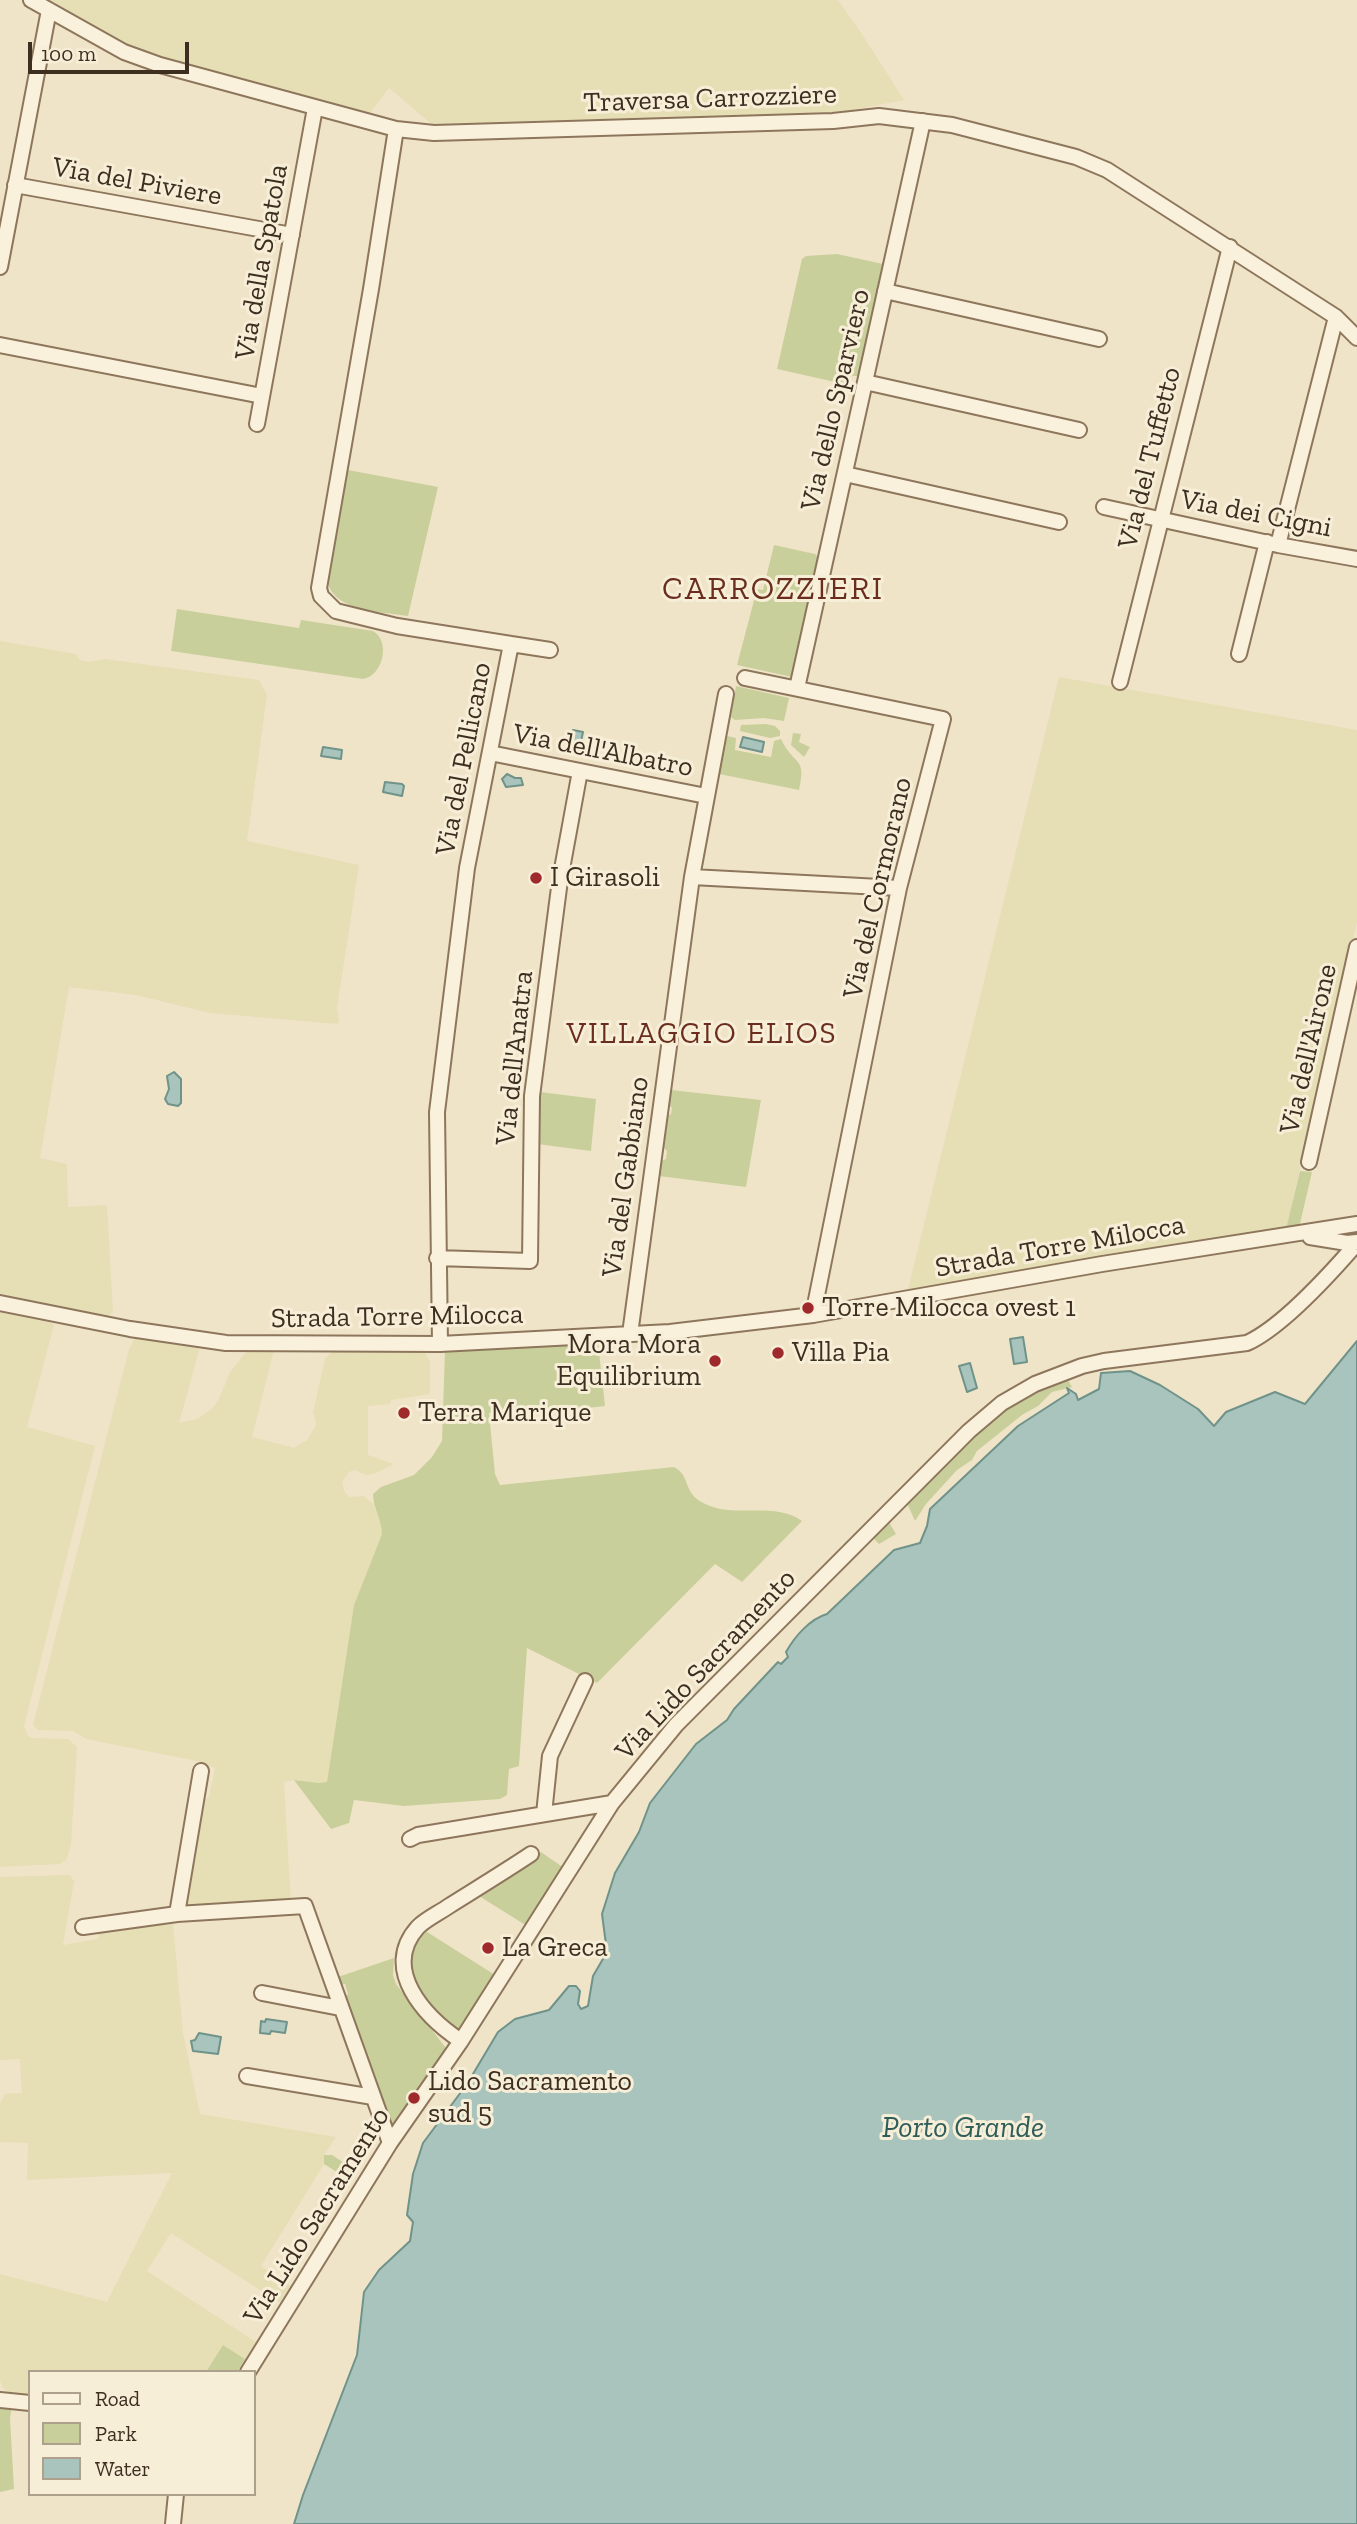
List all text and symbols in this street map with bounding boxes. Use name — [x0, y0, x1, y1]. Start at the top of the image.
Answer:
scale bar — [32, 28, 192, 72]
text: 100 m — [41, 41, 96, 66]
street label: Traversa Carrozziere — [583, 78, 837, 120]
street label: Via del Piviere — [50, 151, 224, 213]
street label: Via della Spatola — [228, 161, 296, 363]
street label: Via dello Sparviero — [794, 286, 878, 514]
street label: Via del Tuffetto — [1111, 364, 1189, 552]
street label: Via dei Cigni — [1178, 483, 1334, 545]
district label: CARROZZIERI — [663, 571, 883, 609]
street label: Via del Pellicano — [429, 660, 499, 858]
street label: Via dell'Albatro — [510, 717, 696, 785]
street label: Via del Cormorano — [836, 774, 920, 1002]
place label: I Girasoli — [550, 861, 660, 895]
marker: I Girasoli — [528, 870, 544, 886]
street label: Via dell'Airone — [1273, 961, 1345, 1137]
street label: Via dell'Anatra — [489, 969, 541, 1147]
district label: VILLAGGIO ELIOS — [568, 1016, 836, 1052]
street label: Via del Gabbiano — [595, 1075, 657, 1279]
street label: Strada Torre Milocca — [933, 1209, 1187, 1285]
place label: Torre Milocca ovest 1 — [822, 1291, 1076, 1325]
street label: Strada Torre Milocca — [270, 1298, 524, 1336]
marker: Torre Milocca ovest 1 — [800, 1300, 816, 1316]
place label: Mora Mora Equilibrium — [556, 1328, 701, 1394]
place label: Villa Pia — [792, 1336, 890, 1370]
marker: Villa Pia — [770, 1345, 786, 1361]
marker: Mora Mora Equilibrium — [707, 1353, 723, 1369]
place label: Terra Marique — [418, 1396, 591, 1430]
marker: Terra Marique — [396, 1405, 412, 1421]
street label: Via Lido Sacramento — [609, 1562, 803, 1768]
place label: La Greca — [502, 1931, 608, 1965]
marker: La Greca — [480, 1940, 496, 1956]
place label: Lido Sacramento sud 5 — [428, 2065, 632, 2131]
marker: Lido Sacramento sud 5 — [406, 2090, 422, 2106]
street label: Via Lido Sacramento — [237, 2101, 397, 2331]
water label: Porto Grande — [882, 2110, 1044, 2146]
legend — [28, 2370, 256, 2496]
text: Road — [95, 2386, 140, 2411]
text: Park — [95, 2421, 137, 2446]
text: Water — [95, 2456, 150, 2481]

